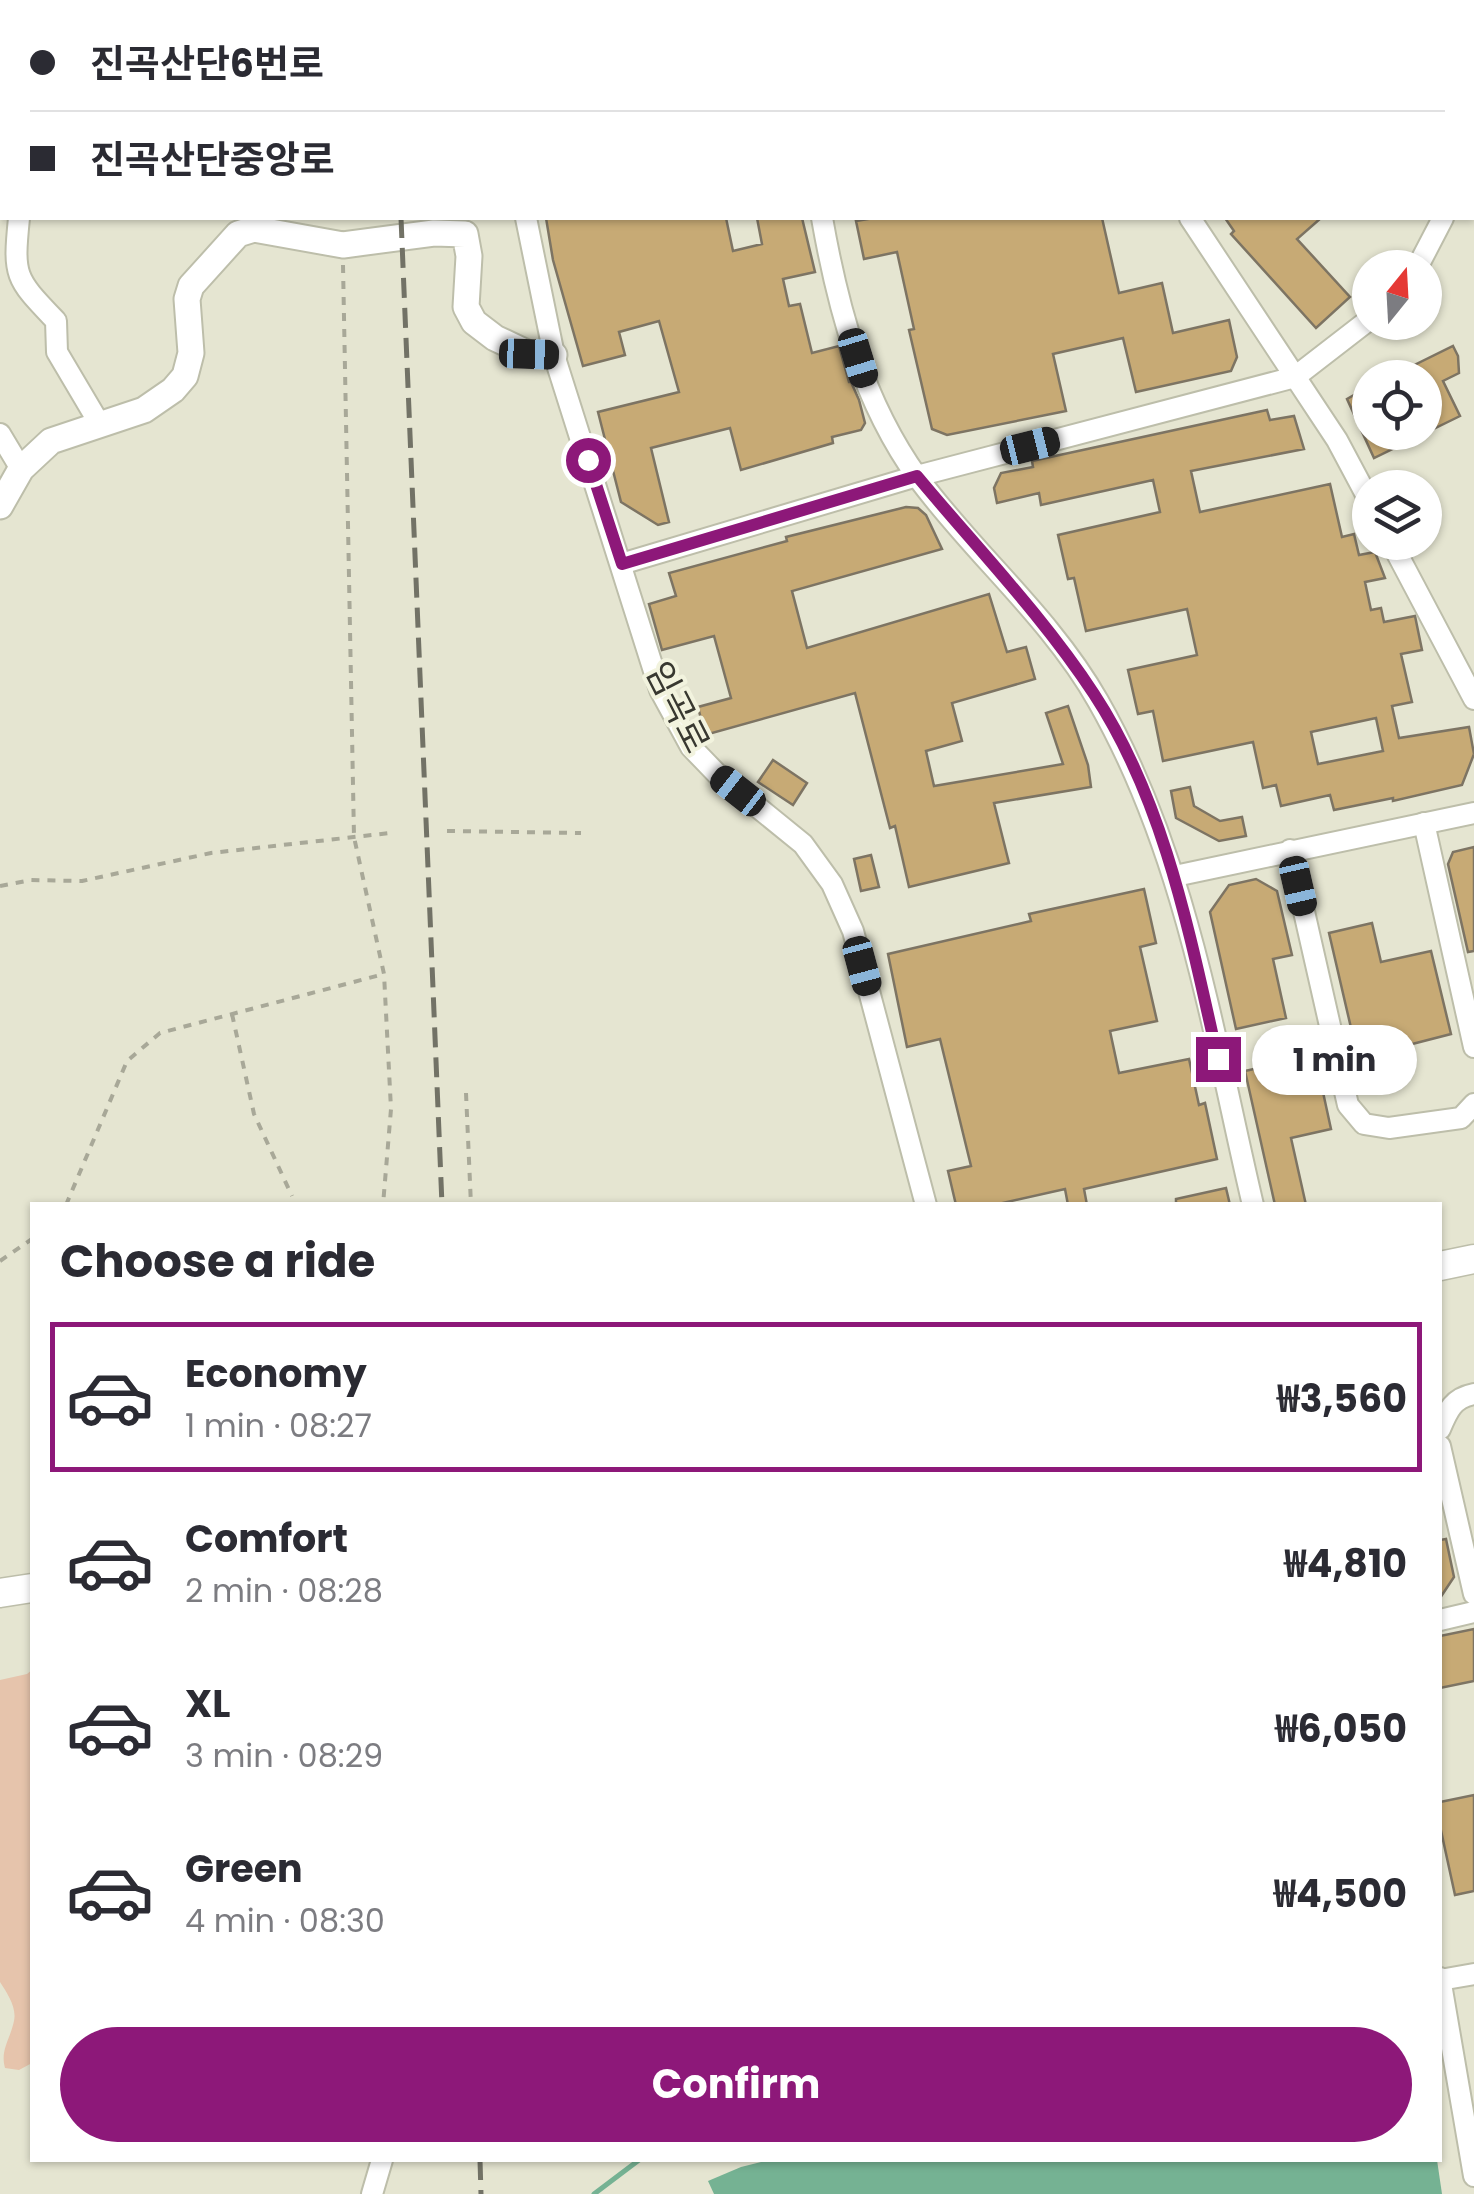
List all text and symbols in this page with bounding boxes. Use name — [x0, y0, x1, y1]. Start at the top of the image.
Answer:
text: 진곡산단6번로 — [90, 37, 324, 90]
text: 진곡산단중앙로 — [90, 133, 335, 186]
north arrow — [1352, 250, 1442, 340]
map controls — [1352, 250, 1442, 560]
car — [835, 325, 881, 391]
car — [498, 338, 560, 370]
button: locate — [1352, 360, 1442, 450]
car — [997, 424, 1063, 468]
route start — [566, 438, 611, 483]
button: layers — [1352, 470, 1442, 560]
street label: 임곡로 — [634, 653, 722, 761]
car — [705, 761, 771, 821]
car — [1277, 853, 1319, 919]
car — [840, 933, 884, 999]
callout: 1 min — [1253, 1024, 1418, 1094]
route end — [1196, 1037, 1241, 1082]
text: 1 min — [1293, 1037, 1376, 1082]
text: Choose a ride — [60, 1230, 375, 1293]
text: Economy — [185, 1347, 367, 1400]
icon: car — [65, 1352, 155, 1442]
text: ₩3,560 — [1277, 1372, 1407, 1425]
text: 1 min · 08:27 — [185, 1403, 372, 1448]
text: Comfort — [185, 1512, 348, 1565]
icon: car — [65, 1517, 155, 1607]
text: ₩4,810 — [1284, 1537, 1407, 1590]
text: 2 min · 08:28 — [185, 1568, 383, 1613]
text: XL — [185, 1677, 230, 1730]
icon: car — [65, 1682, 155, 1772]
text: ₩6,050 — [1275, 1702, 1407, 1755]
text: 3 min · 08:29 — [185, 1733, 383, 1778]
text: Green — [185, 1842, 303, 1895]
icon: car — [65, 1847, 155, 1937]
text: ₩4,500 — [1274, 1867, 1407, 1920]
text: 4 min · 08:30 — [185, 1898, 385, 1943]
button: Confirm — [60, 2027, 1412, 2142]

